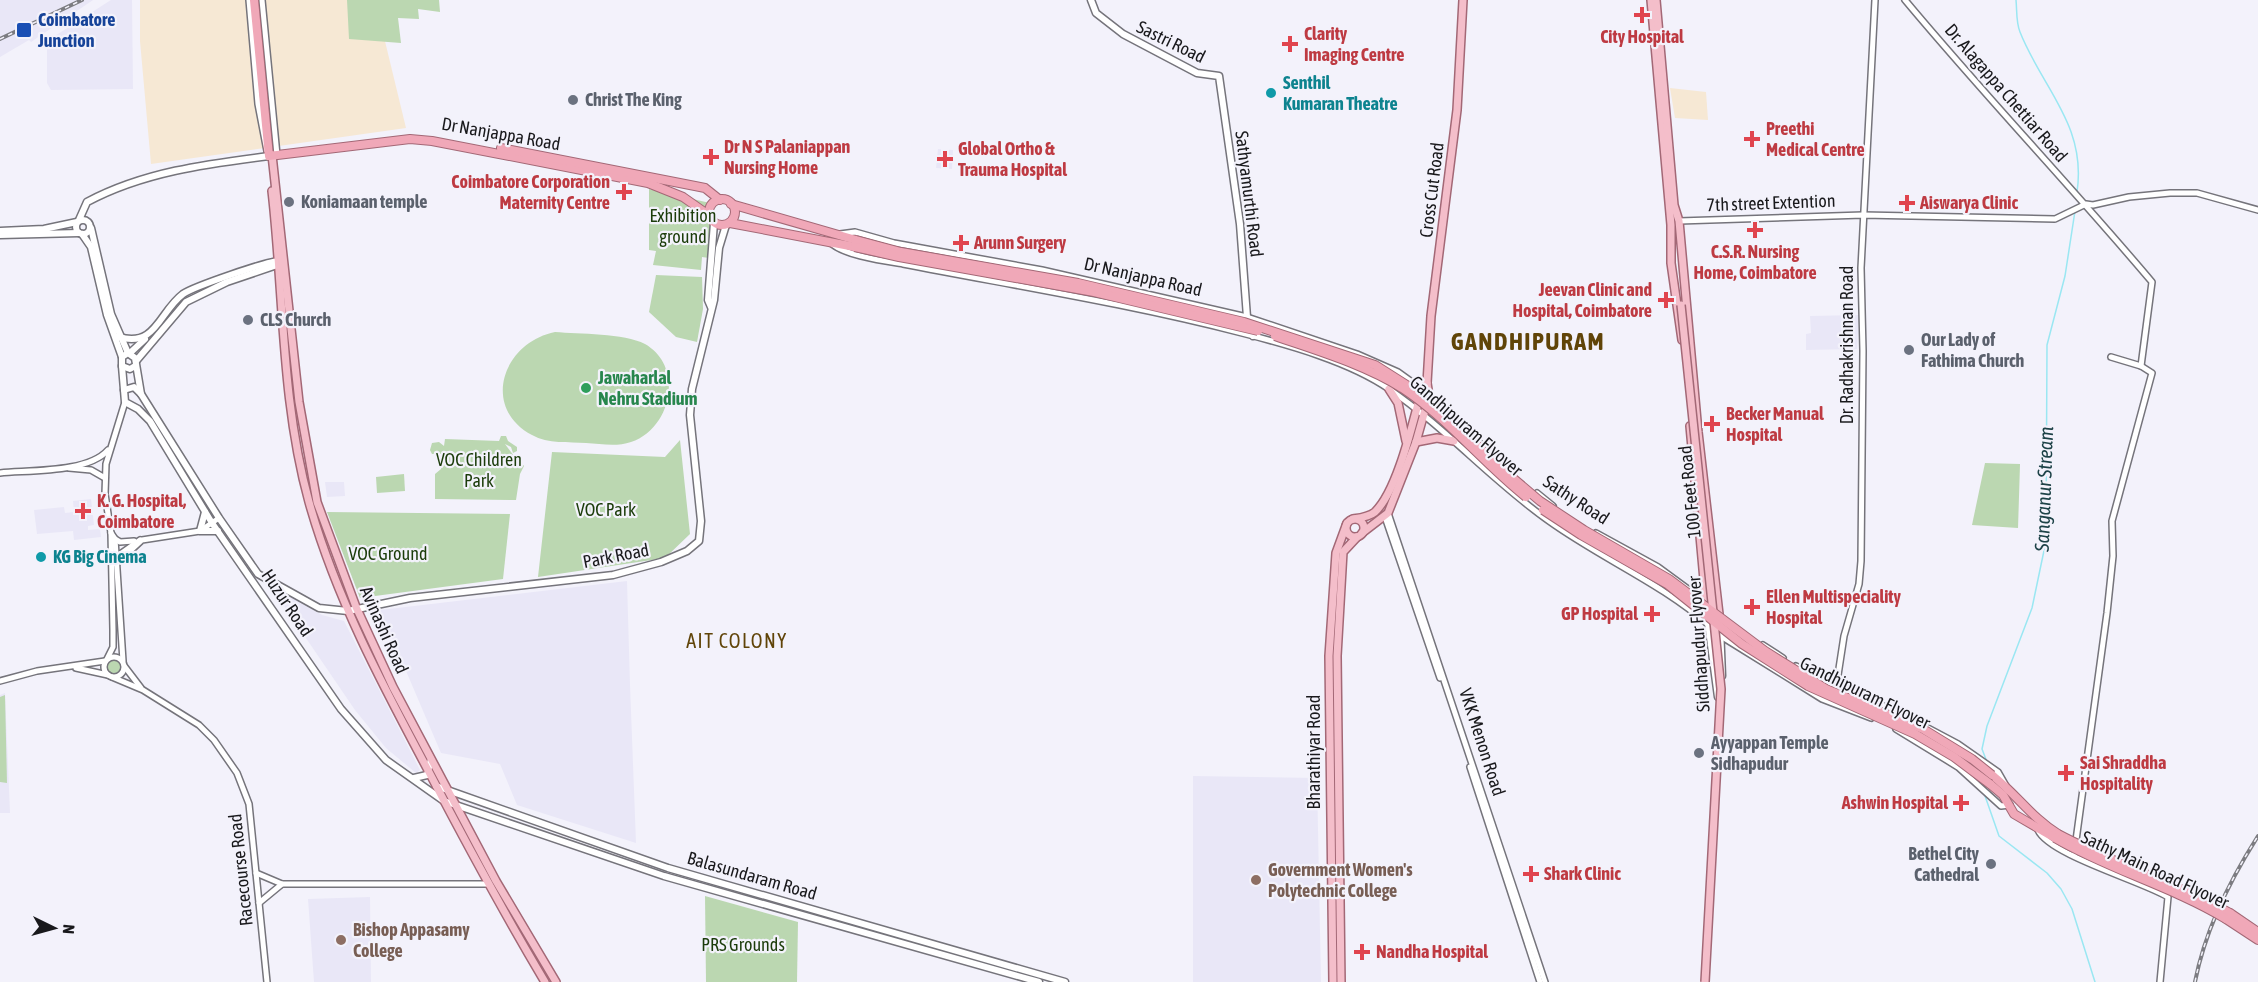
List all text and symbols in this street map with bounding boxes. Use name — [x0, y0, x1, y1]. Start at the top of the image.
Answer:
marker: City Hospital — [1633, 6, 1651, 24]
place label: Coimbatore Junction — [37, 9, 116, 51]
street label: Sastri Road — [1133, 16, 1209, 67]
street label: Dr. Alagappa Chettiar Road — [1941, 19, 2072, 166]
marker: Coimbatore Junction — [15, 21, 33, 39]
place label: Clarity Imaging Centre — [1304, 23, 1404, 65]
place label: City Hospital — [1600, 26, 1684, 47]
marker: Clarity Imaging Centre — [1281, 35, 1299, 53]
place label: Senthil Kumaran Theatre — [1283, 72, 1398, 114]
marker: Senthil Kumaran Theatre — [1264, 86, 1278, 100]
place label: Christ The King — [585, 89, 682, 110]
marker: Christ The King — [566, 93, 580, 107]
street label: Dr Nanjappa Road — [440, 113, 562, 154]
place label: Preethi Medical Centre — [1766, 118, 1865, 160]
street label: Sathyamurthi Road — [1231, 130, 1268, 258]
marker: Preethi Medical Centre — [1743, 130, 1761, 148]
place label: Dr N S Palaniappan Nursing Home — [724, 136, 851, 178]
place label: Global Ortho & Trauma Hospital — [958, 138, 1067, 180]
street label: Cross Cut Road — [1415, 141, 1448, 239]
marker: Dr N S Palaniappan Nursing Home — [702, 148, 720, 166]
marker: Global Ortho & Trauma Hospital — [936, 150, 954, 168]
place label: Coimbatore Corporation Maternity Centre — [451, 171, 610, 213]
marker: Coimbatore Corporation Maternity Centre — [615, 183, 633, 201]
street label: 7th street Extention — [1706, 190, 1836, 215]
place label: Koniamaan temple — [301, 191, 428, 212]
place label: Aiswarya Clinic — [1919, 192, 2019, 213]
marker: Aiswarya Clinic — [1898, 194, 1916, 212]
marker: Koniamaan temple — [282, 195, 296, 209]
park label: Exhibition ground — [650, 205, 717, 247]
marker: C.S.R. Nursing Home, Coimbatore — [1746, 221, 1764, 239]
place label: Arunn Surgery — [973, 232, 1067, 253]
marker: Arunn Surgery — [952, 234, 970, 252]
place label: C.S.R. Nursing Home, Coimbatore — [1693, 241, 1817, 283]
street label: Dr Nanjappa Road — [1082, 253, 1204, 300]
street label: Dr. Radhakrishnan Road — [1836, 266, 1857, 424]
place label: Jeevan Clinic and Hospital, Coimbatore — [1513, 279, 1652, 321]
marker: Jeevan Clinic and Hospital, Coimbatore — [1657, 291, 1675, 309]
place label: CLS Church — [260, 309, 332, 330]
marker: CLS Church — [241, 313, 255, 327]
district label: GANDHIPURAM — [1451, 328, 1605, 355]
place label: Our Lady of Fathima Church — [1921, 329, 2025, 371]
marker: Our Lady of Fathima Church — [1902, 343, 1916, 357]
place label: Jawaharlal Nehru Stadium — [597, 367, 697, 409]
street label: Gandhipuram Flyover — [1406, 371, 1527, 481]
marker: Jawaharlal Nehru Stadium — [579, 381, 593, 395]
place label: Becker Manual Hospital — [1726, 403, 1824, 445]
marker: Becker Manual Hospital — [1703, 415, 1721, 433]
water label: Sanganur Stream — [2030, 426, 2057, 553]
street label: 100 Feet Road — [1674, 445, 1705, 539]
park label: VOC Children Park — [436, 449, 522, 491]
street label: Sathy Road — [1539, 471, 1613, 529]
place label: K. G. Hospital, Coimbatore — [97, 490, 186, 532]
park label: VOC Park — [576, 499, 636, 520]
marker: K. G. Hospital, Coimbatore — [74, 502, 92, 520]
street label: Park Road — [581, 539, 651, 572]
park label: VOC Ground — [349, 543, 427, 564]
place label: KG Big Cinema — [53, 546, 147, 567]
marker: KG Big Cinema — [34, 550, 48, 564]
street label: Huzur Road — [257, 565, 317, 640]
street label: Siddhapudur Flyover — [1683, 575, 1714, 713]
street label: Avinashi Road — [356, 583, 413, 677]
place label: Ellen Multispeciality Hospital — [1766, 586, 1901, 628]
marker: Ellen Multispeciality Hospital — [1743, 598, 1761, 616]
place label: GP Hospital — [1561, 603, 1638, 624]
marker: GP Hospital — [1643, 605, 1661, 623]
district label: AIT COLONY — [686, 629, 788, 652]
street label: Gandhipuram Flyover — [1797, 652, 1934, 733]
street label: VKK Menon Road — [1455, 685, 1510, 798]
street label: Bharathiyar Road — [1303, 695, 1324, 809]
place label: Ayyappan Temple Sidhapudur — [1710, 732, 1829, 774]
marker: Ayyappan Temple Sidhapudur — [1692, 746, 1706, 760]
place label: Sai Shraddha Hospitality — [2080, 752, 2166, 794]
marker: Sai Shraddha Hospitality — [2057, 764, 2075, 782]
place label: Ashwin Hospital — [1841, 792, 1948, 813]
marker: Ashwin Hospital — [1952, 794, 1970, 812]
street label: Racecourse Road — [224, 813, 257, 927]
street label: Sathy Main Road Flyover — [2078, 826, 2233, 913]
place label: Bethel City Cathedral — [1908, 843, 1980, 885]
street label: Balasundaram Road — [685, 847, 819, 904]
marker: Bethel City Cathedral — [1984, 857, 1998, 871]
place label: Government Women's Polytechnic College — [1268, 859, 1413, 901]
place label: Shark Clinic — [1544, 863, 1621, 884]
marker: Shark Clinic — [1522, 865, 1540, 883]
marker: Government Women's Polytechnic College — [1249, 873, 1263, 887]
north arrow — [24, 898, 84, 958]
place label: Bishop Appasamy College — [353, 919, 470, 961]
text: N — [60, 924, 78, 935]
marker: Bishop Appasamy College — [334, 933, 348, 947]
park label: PRS Grounds — [701, 934, 785, 955]
place label: Nandha Hospital — [1376, 941, 1488, 962]
marker: Nandha Hospital — [1353, 943, 1371, 961]

